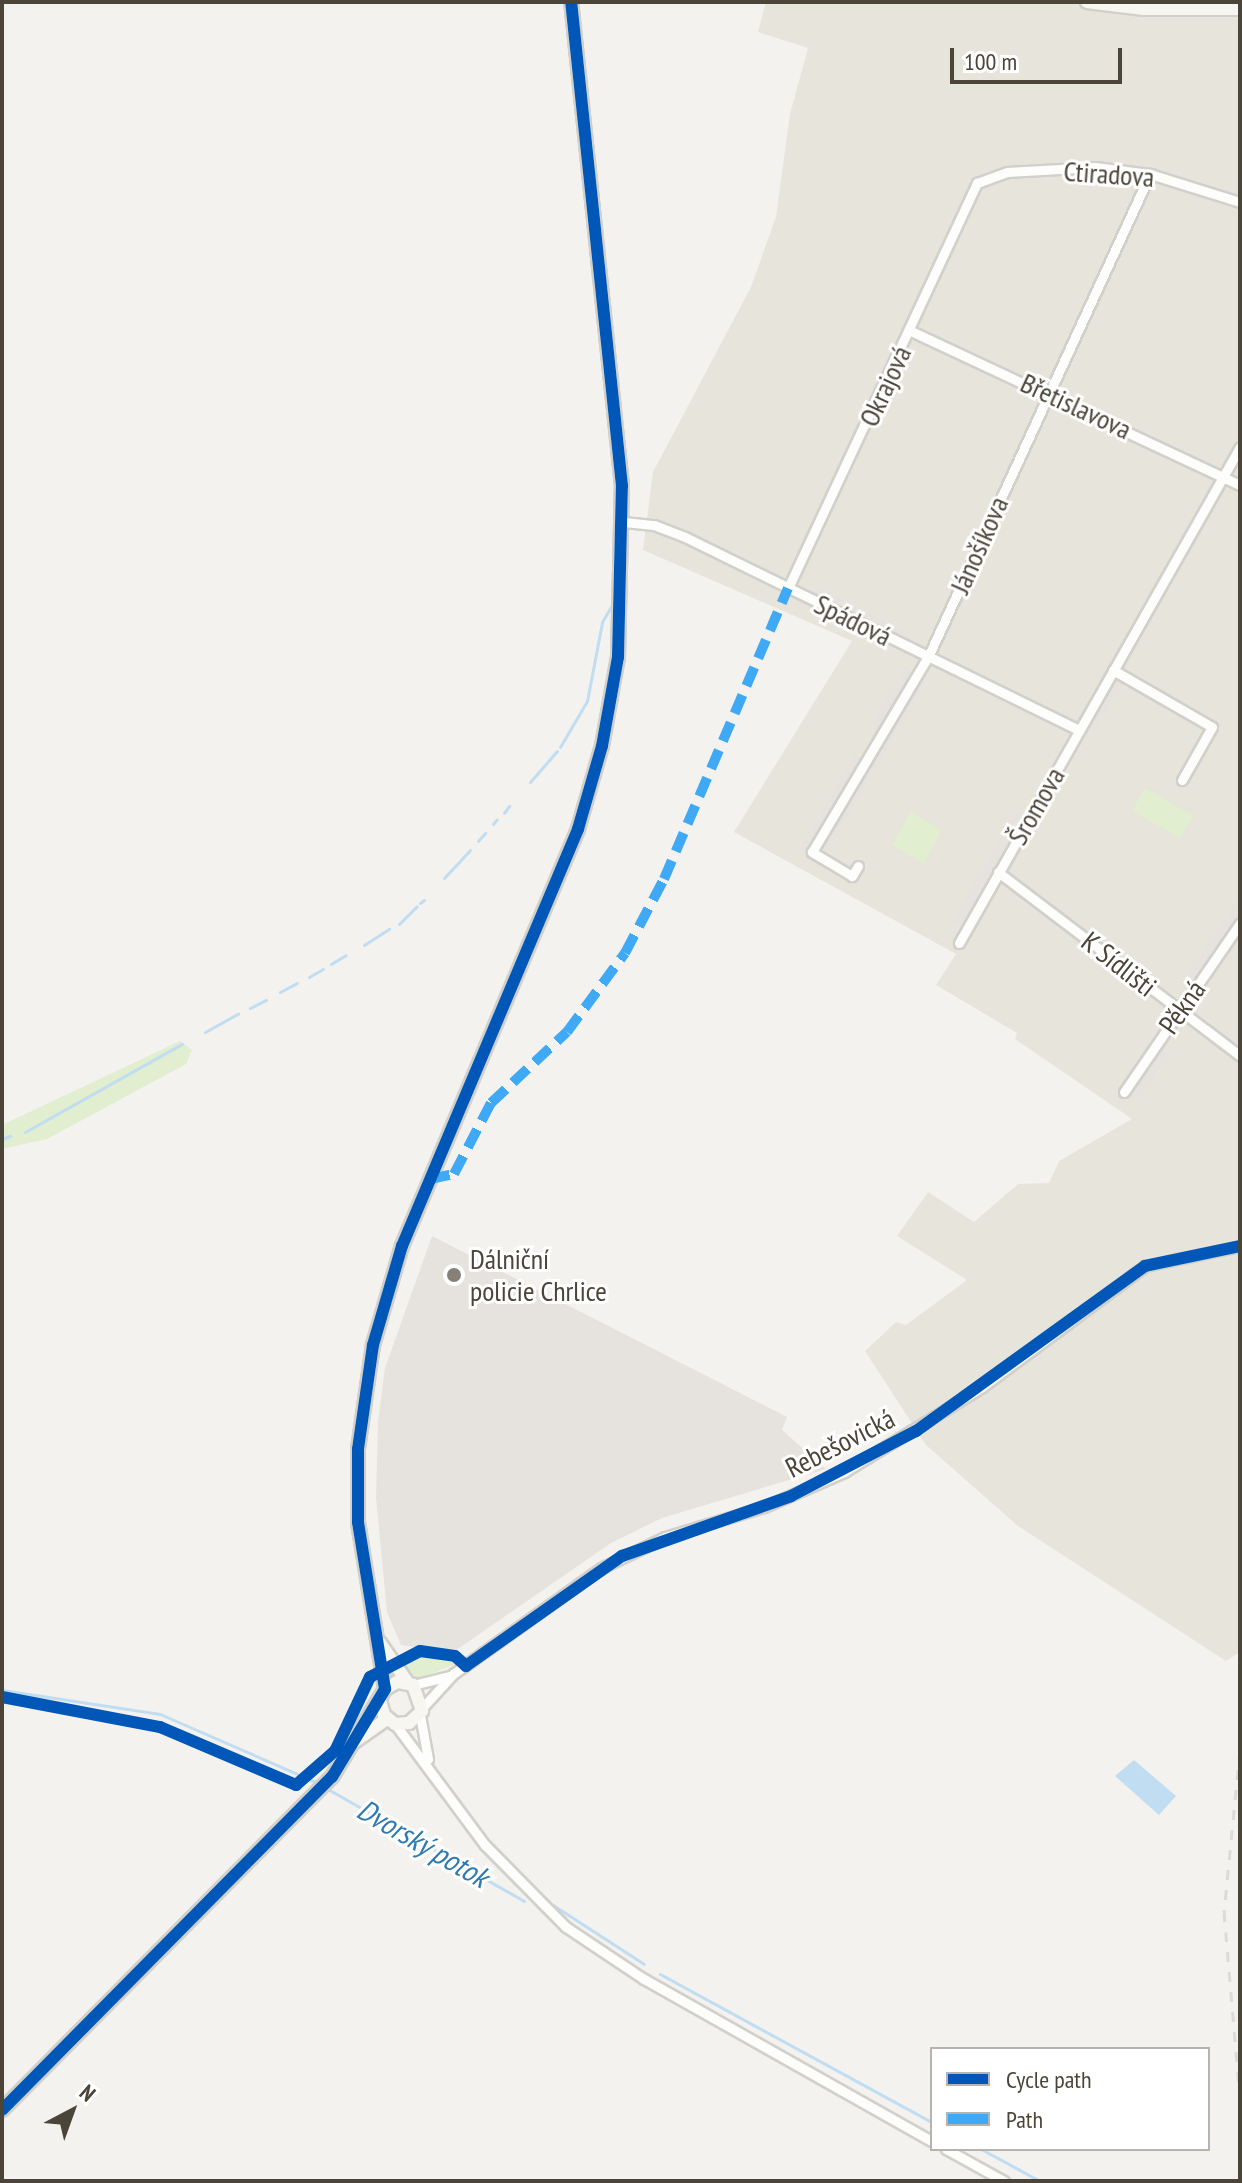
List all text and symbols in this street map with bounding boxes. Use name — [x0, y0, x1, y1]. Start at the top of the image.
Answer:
scale bar — [954, 32, 1126, 82]
text: 100 m — [964, 46, 1017, 77]
street label: Ctiradova — [1063, 154, 1155, 194]
street label: Okrajová — [852, 340, 918, 432]
street label: Břetislavova — [1015, 366, 1137, 446]
street label: Jánošíkova — [943, 491, 1015, 599]
street label: Spádová — [809, 587, 897, 653]
street label: Šromova — [1000, 761, 1072, 851]
street label: K Sídlišti — [1075, 924, 1163, 1004]
street label: Pěkná — [1152, 974, 1212, 1040]
place label: Dálniční policie Chrlice — [470, 1242, 607, 1308]
marker: Dálniční policie Chrlice — [445, 1266, 463, 1284]
street label: Rebešovická — [780, 1401, 900, 1485]
water label: Dvorský potok — [351, 1791, 495, 1895]
legend — [930, 2047, 1210, 2151]
text: Cycle path — [1006, 2064, 1092, 2095]
north arrow — [32, 2071, 112, 2151]
text: N — [74, 2078, 101, 2107]
text: Path — [1006, 2104, 1043, 2135]

